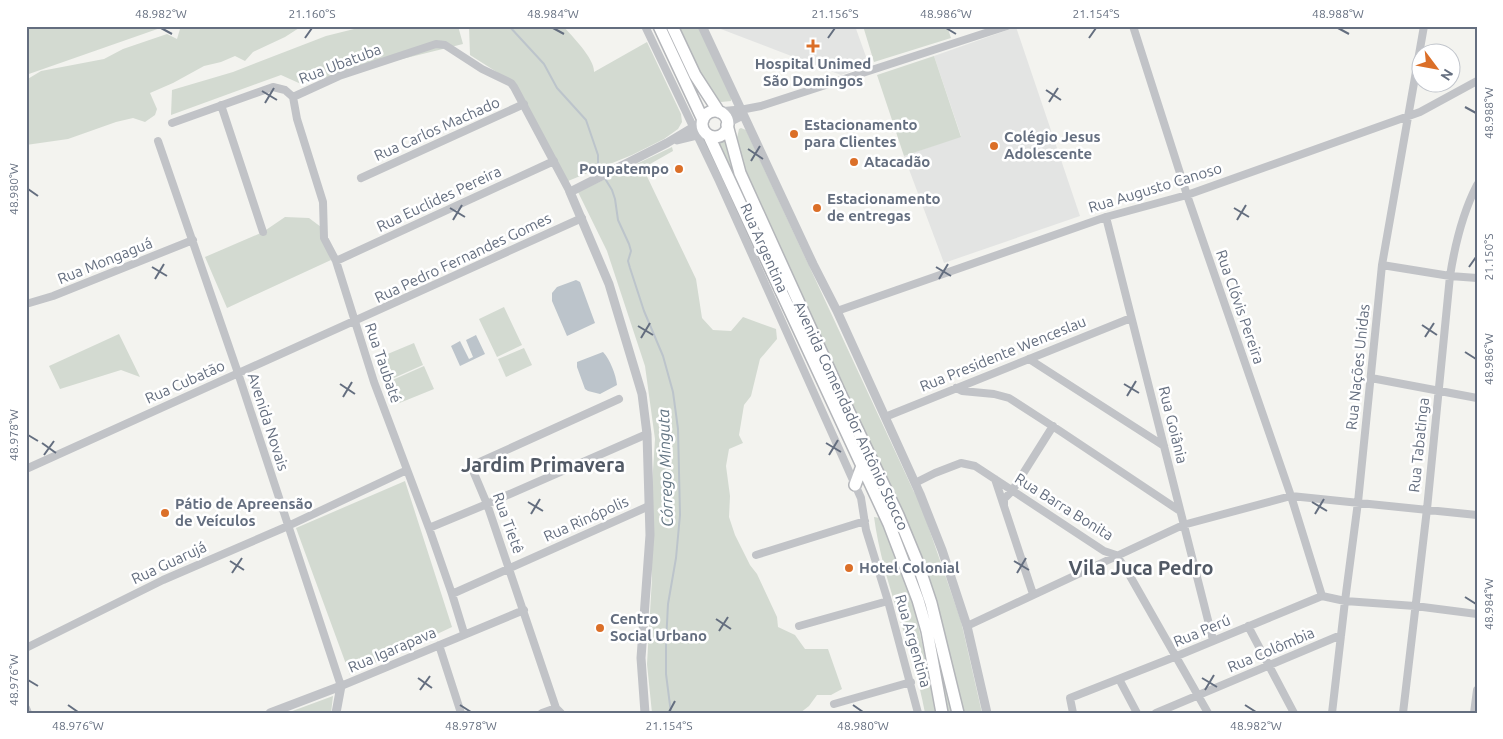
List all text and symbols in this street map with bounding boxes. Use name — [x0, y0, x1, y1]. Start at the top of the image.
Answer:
text: 48.982°W — [135, 7, 187, 20]
text: 21.160°S — [289, 7, 335, 20]
text: 48.984°W — [527, 7, 579, 20]
text: 21.156°S — [812, 7, 858, 20]
text: 48.986°W — [920, 7, 972, 20]
text: 21.154°S — [1073, 7, 1119, 20]
text: 48.988°W — [1312, 7, 1364, 20]
marker: Hospital Unimed São Domingos — [806, 39, 820, 53]
street label: Rua Ubatuba — [296, 40, 383, 87]
north arrow — [1410, 42, 1460, 92]
place label: Hospital Unimed São Domingos — [755, 55, 871, 89]
text: N — [1437, 66, 1457, 84]
text: 48.988°W — [1482, 87, 1495, 139]
street label: Rua Carlos Machado — [371, 93, 502, 164]
place label: Estacionamento para Clientes — [804, 116, 917, 150]
marker: Estacionamento para Clientes — [788, 128, 800, 140]
place label: Colégio Jesus Adolescente — [1004, 128, 1101, 162]
marker: Colégio Jesus Adolescente — [988, 140, 1000, 152]
place label: Atacadão — [864, 153, 930, 170]
marker: Atacadão — [848, 156, 860, 168]
street label: Rua Augusto Canoso — [1086, 159, 1224, 216]
place label: Poupatempo — [579, 160, 669, 177]
street label: Rua Euclides Pereira — [374, 162, 504, 235]
text: 48.980°W — [7, 163, 20, 215]
marker: Poupatempo — [673, 163, 685, 175]
place label: Estacionamento de entregas — [827, 190, 940, 224]
street label: Rua Argentina — [737, 201, 792, 295]
marker: Estacionamento de entregas — [811, 202, 823, 214]
street label: Rua Pedro Fernandes Gomes — [372, 209, 554, 306]
street label: Rua Mongaguá — [55, 234, 155, 287]
text: 21.150°S — [1482, 234, 1495, 280]
street label: Rua Clóvis Pereira — [1213, 247, 1268, 366]
street label: Avenida Comendador Antônio Stocco — [791, 299, 912, 533]
street label: Rua Nações Unidas — [1342, 303, 1373, 431]
street label: Rua Presidente Wenceslau — [917, 312, 1088, 395]
street label: Rua Taubaté — [362, 320, 405, 405]
text: 48.986°W — [1482, 333, 1495, 385]
street label: Rua Cubatão — [142, 356, 227, 407]
street label: Avenida Novais — [245, 371, 292, 473]
street label: Rua Goiânia — [1156, 384, 1191, 465]
street label: Rua Tabatinga — [1405, 397, 1432, 493]
water label: Córrego Minguta — [654, 408, 676, 527]
text: 48.978°W — [7, 409, 20, 461]
district label: Jardim Primavera — [461, 453, 625, 476]
street label: Rua Barra Bonita — [1012, 469, 1117, 544]
street label: Rua Tietê — [490, 490, 527, 556]
street label: Rua Rinópolis — [541, 492, 631, 545]
place label: Pátio de Apreensão de Veículos — [175, 495, 313, 529]
marker: Pátio de Apreensão de Veículos — [159, 507, 171, 519]
street label: Rua Guarujá — [129, 538, 209, 587]
district label: Vila Juca Pedro — [1068, 556, 1214, 579]
place label: Hotel Colonial — [859, 559, 960, 576]
marker: Hotel Colonial — [843, 562, 855, 574]
text: 48.984°W — [1482, 578, 1495, 630]
street label: Rua Argentina — [892, 592, 935, 689]
place label: Centro Social Urbano — [610, 610, 707, 644]
street label: Rua Perú — [1171, 611, 1233, 650]
marker: Centro Social Urbano — [594, 622, 606, 634]
street label: Rua Igarapava — [345, 623, 438, 676]
street label: Rua Colômbia — [1225, 624, 1317, 675]
text: 48.976°W — [7, 654, 20, 706]
text: 48.976°W — [52, 719, 104, 732]
text: 48.978°W — [445, 719, 497, 732]
text: 21.154°S — [646, 719, 692, 732]
text: 48.980°W — [837, 719, 889, 732]
text: 48.982°W — [1230, 719, 1282, 732]

